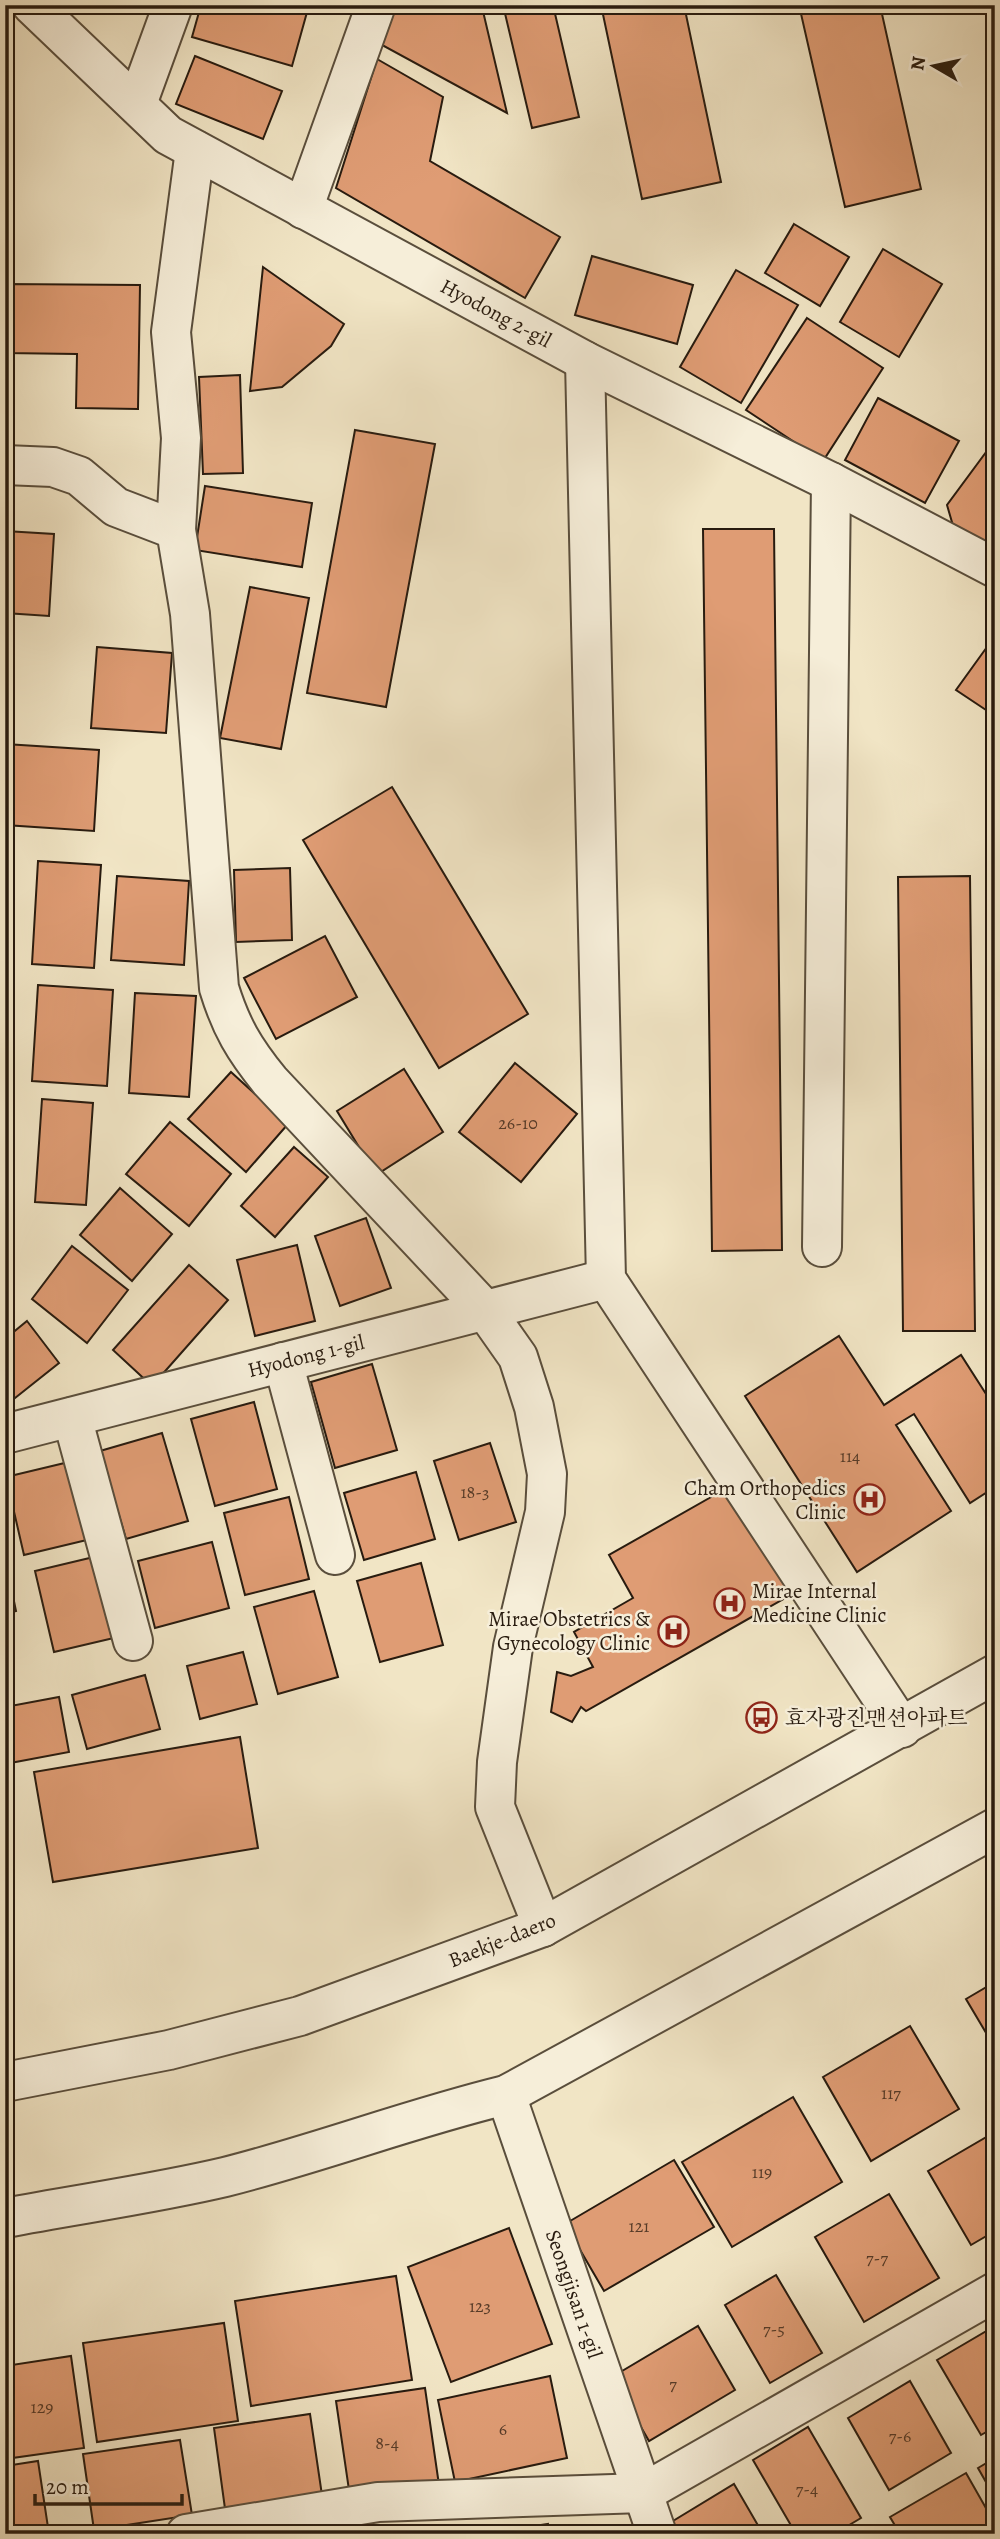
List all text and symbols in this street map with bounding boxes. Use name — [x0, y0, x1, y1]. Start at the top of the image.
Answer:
north arrow — [898, 32, 968, 102]
text: N — [904, 54, 932, 72]
street label: Hyodong 2-gil — [436, 272, 556, 354]
house number: 26-10 — [498, 1111, 538, 1135]
street label: Hyodong 1-gil — [245, 1328, 367, 1384]
house number: 114 — [840, 1444, 860, 1468]
place label: Cham Orthopedics Clinic — [684, 1474, 846, 1526]
house number: 18-3 — [460, 1480, 490, 1504]
hospital icon: Cham Orthopedics Clinic — [852, 1483, 886, 1517]
place label: Mirae Internal Medicine Clinic — [752, 1577, 886, 1629]
hospital icon: Mirae Internal Medicine Clinic — [712, 1586, 746, 1620]
place label: Mirae Obstetrics & Gynecology Clinic — [488, 1605, 650, 1657]
hospital icon: Mirae Obstetrics & Gynecology Clinic — [656, 1614, 690, 1648]
bus stop icon: 효자광진맨션아파트 — [745, 1701, 779, 1735]
place label: 효자광진맨션아파트 — [785, 1704, 968, 1732]
street label: Baekje-daero — [444, 1906, 560, 1974]
house number: 117 — [881, 2081, 901, 2105]
house number: 119 — [752, 2160, 772, 2184]
house number: 121 — [629, 2214, 649, 2238]
street label: Seongjisan 1-gil — [539, 2226, 609, 2362]
house number: 7-7 — [866, 2246, 888, 2270]
house number: 123 — [469, 2294, 491, 2318]
house number: 7-5 — [763, 2317, 785, 2341]
house number: 7 — [669, 2372, 677, 2396]
house number: 129 — [31, 2395, 53, 2419]
house number: 6 — [499, 2417, 507, 2441]
house number: 7-6 — [889, 2424, 911, 2448]
house number: 8-4 — [375, 2431, 399, 2455]
scale bar — [35, 2462, 182, 2506]
text: 20 m — [46, 2473, 89, 2501]
house number: 7-4 — [796, 2477, 818, 2501]

